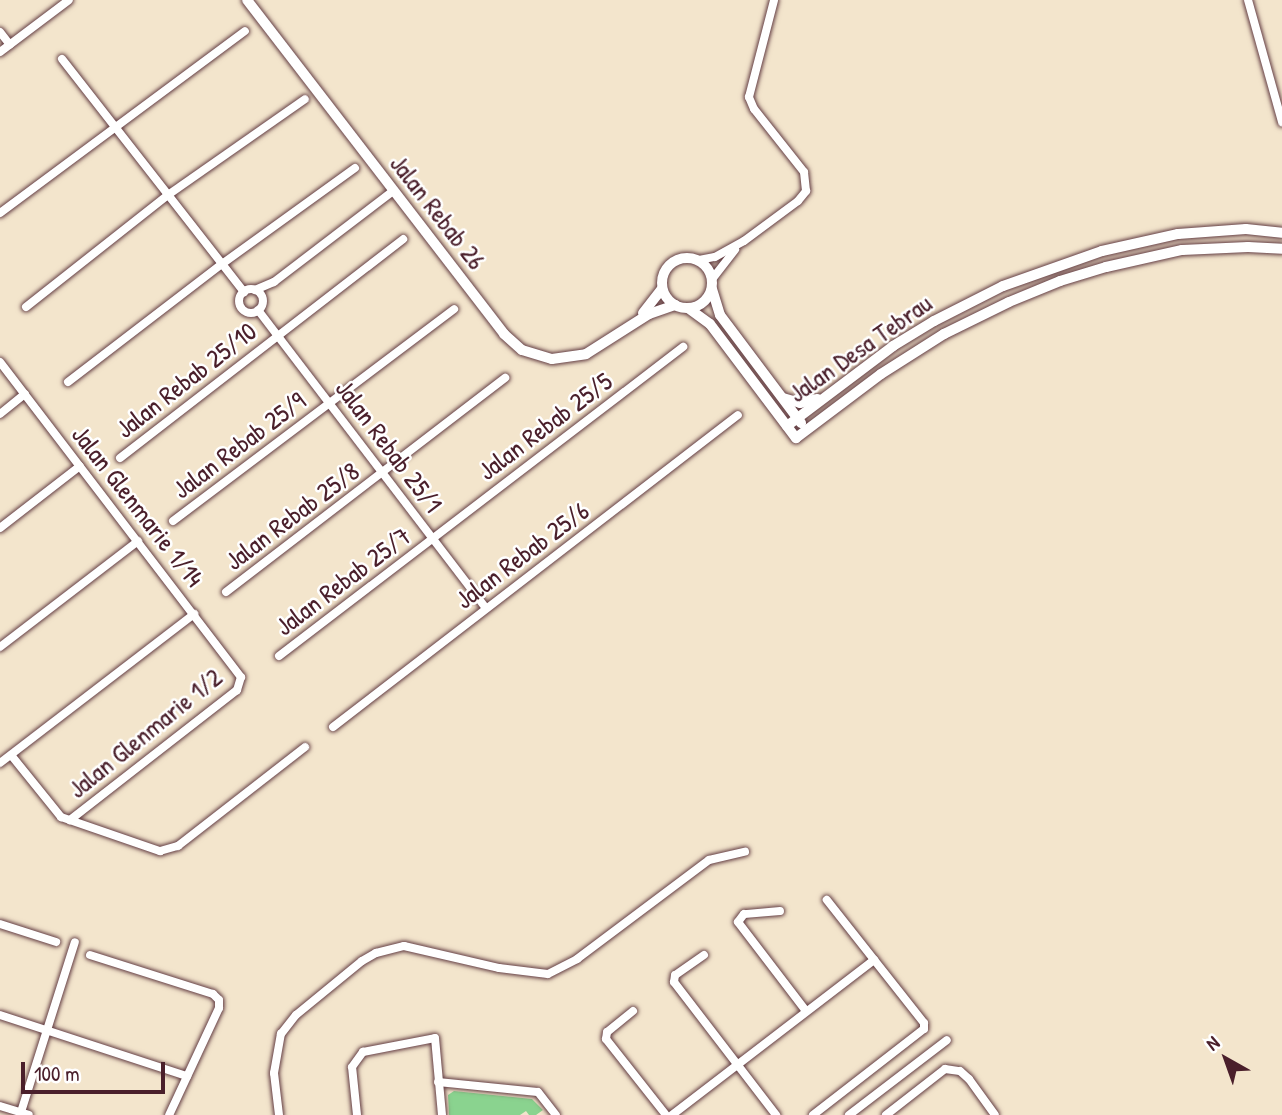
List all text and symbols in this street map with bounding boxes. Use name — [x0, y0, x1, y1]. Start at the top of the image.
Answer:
street label: Jalan Rebab 26 — [384, 148, 492, 276]
street label: Jalan Desa Tebrau — [783, 287, 937, 409]
street label: Jalan Rebab 25/10 — [110, 315, 262, 445]
street label: Jalan Rebab 25/5 — [472, 366, 618, 486]
street label: Jalan Rebab 25/1 — [329, 374, 449, 518]
street label: Jalan Rebab 25/9 — [166, 385, 312, 505]
street label: Jalan Glenmarie 1/14 — [65, 419, 211, 593]
street label: Jalan Rebab 25/8 — [219, 455, 365, 577]
street label: Jalan Rebab 25/6 — [449, 495, 595, 615]
street label: Jalan Rebab 25/7 — [269, 520, 417, 642]
street label: Jalan Glenmarie 1/2 — [62, 661, 228, 805]
north arrow — [1191, 1024, 1261, 1094]
text: N — [1200, 1030, 1225, 1056]
scale bar — [24, 1048, 168, 1092]
text: 100 m — [34, 1059, 80, 1088]

